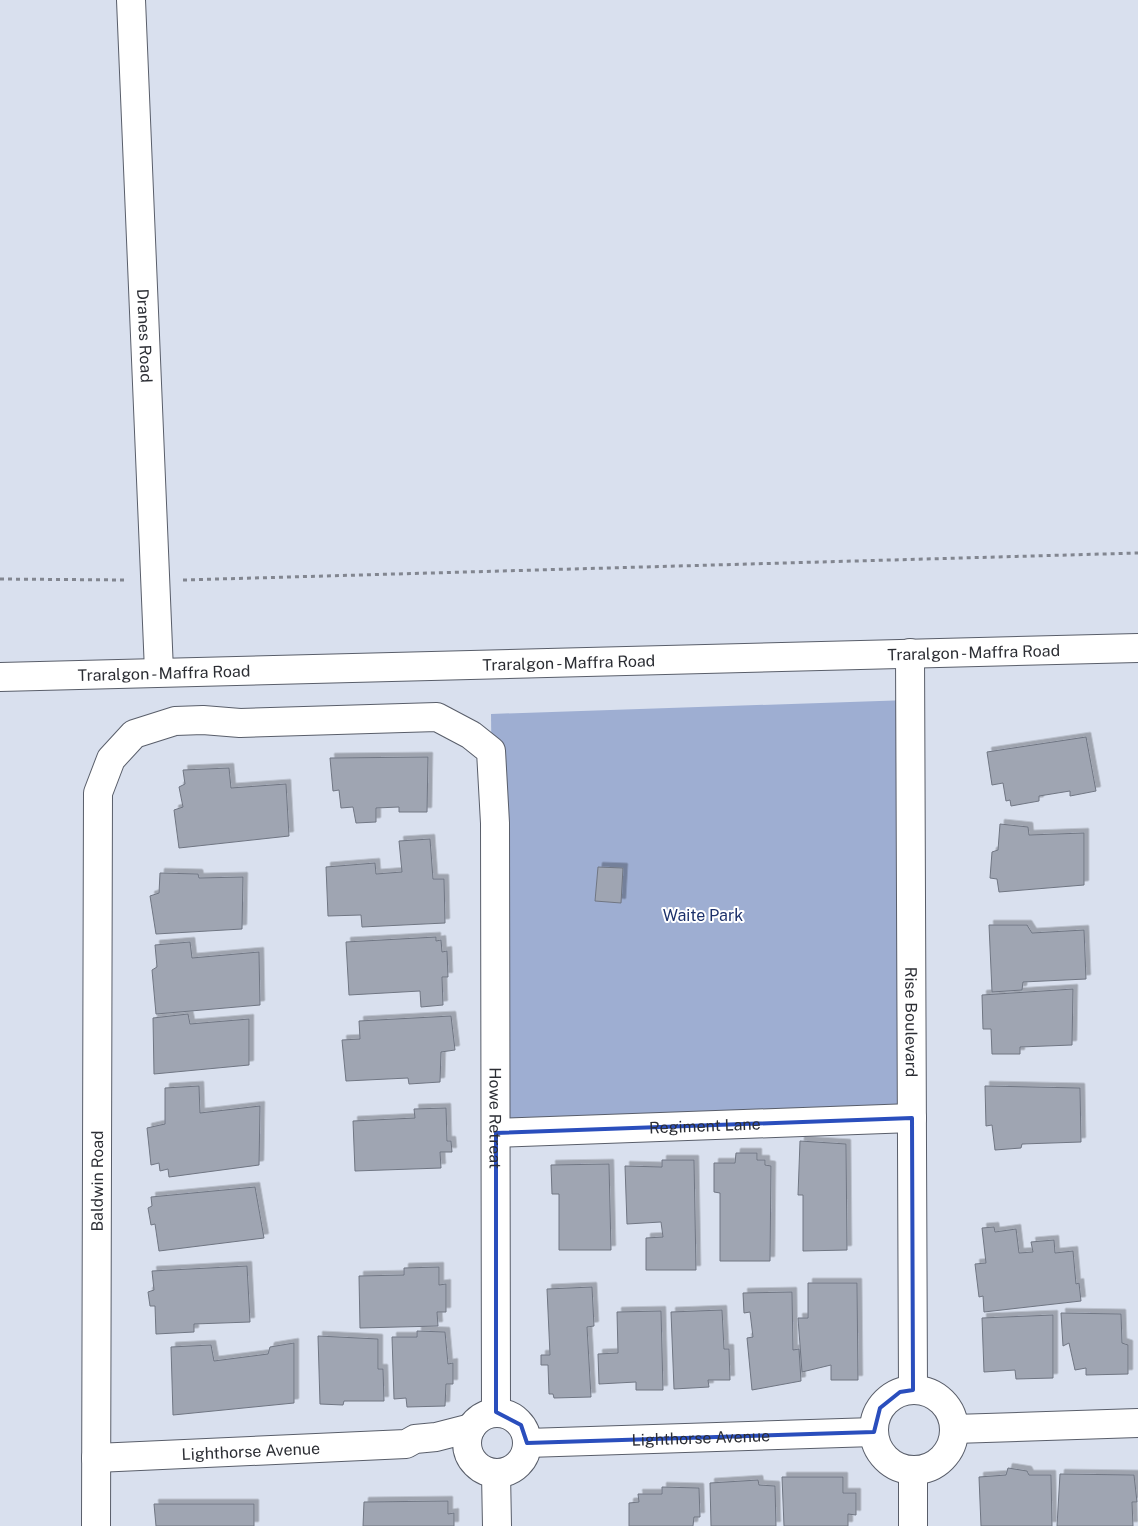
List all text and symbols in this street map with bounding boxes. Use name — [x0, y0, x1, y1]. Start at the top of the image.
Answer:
street label: Dranes Road — [133, 288, 156, 383]
street label: Traralgon - Maffra Road — [887, 641, 1060, 664]
street label: Traralgon - Maffra Road — [482, 651, 655, 675]
street label: Traralgon - Maffra Road — [77, 662, 251, 685]
park label: Waite Park — [663, 906, 743, 925]
street label: Rise Boulevard — [901, 967, 921, 1077]
street label: Howe Retreat — [485, 1067, 505, 1169]
street label: Regiment Lane — [649, 1114, 761, 1137]
street label: Baldwin Road — [88, 1130, 107, 1232]
street label: Lighthorse Avenue — [631, 1426, 771, 1450]
street label: Lighthorse Avenue — [181, 1439, 321, 1464]

